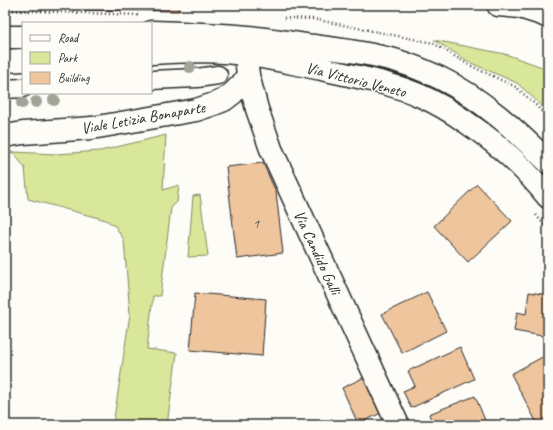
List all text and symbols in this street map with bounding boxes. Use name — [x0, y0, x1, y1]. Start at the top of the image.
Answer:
legend — [22, 22, 152, 94]
text: Road — [58, 30, 80, 46]
text: Park — [58, 50, 79, 66]
street label: Via Vittorio Veneto — [304, 58, 409, 102]
text: Building — [58, 70, 90, 86]
street label: Viale Letizia Bonaparte — [80, 97, 208, 139]
street label: Via Candido Galli — [289, 207, 346, 299]
house number: 1 — [253, 215, 260, 232]

